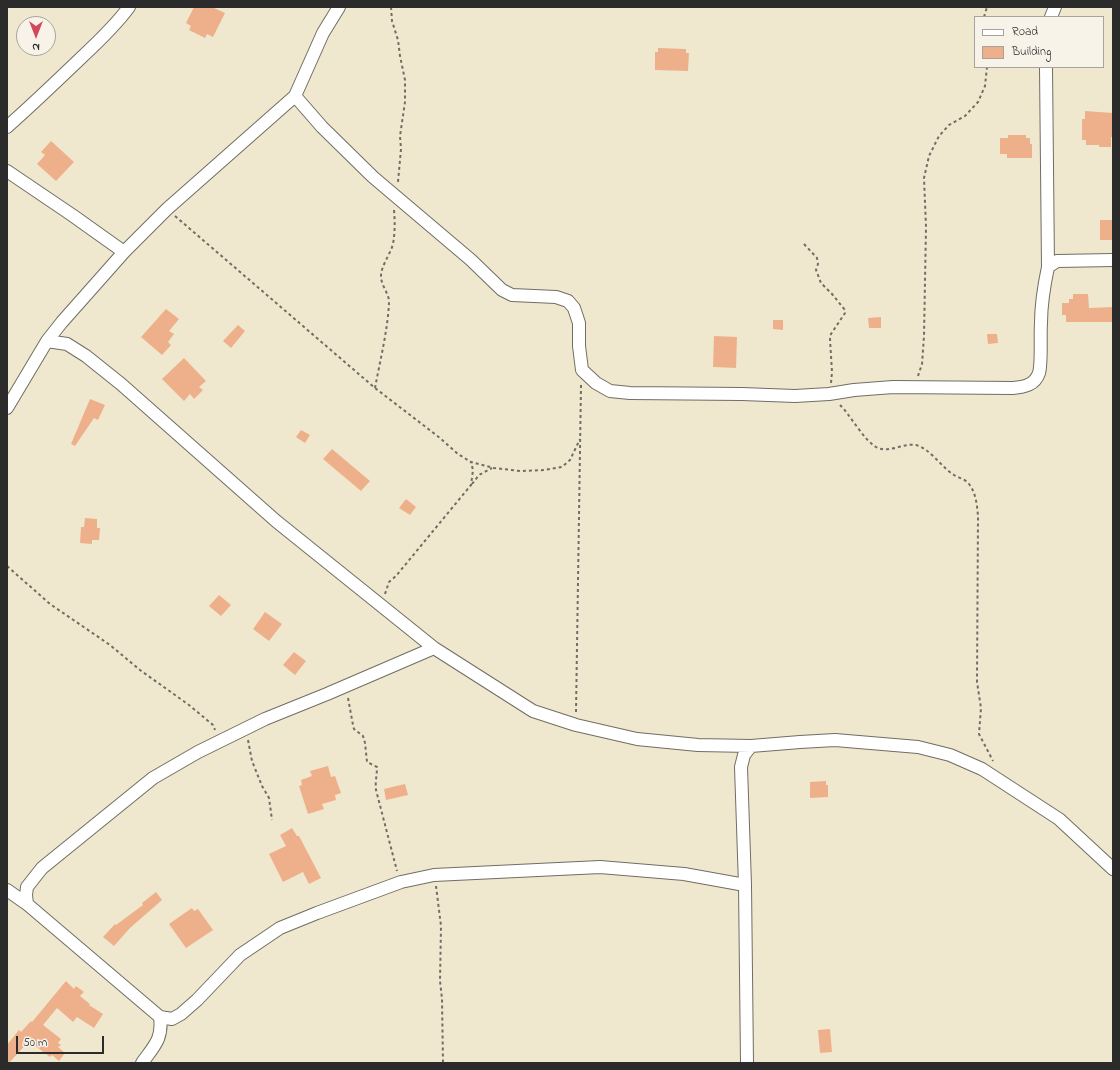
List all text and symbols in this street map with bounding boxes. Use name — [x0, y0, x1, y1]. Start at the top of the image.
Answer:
north arrow — [16, 16, 56, 56]
legend — [974, 16, 1104, 68]
text: Road — [1012, 23, 1038, 41]
text: N — [32, 39, 40, 55]
text: Building — [1012, 43, 1051, 61]
scale bar — [18, 1028, 106, 1054]
text: 50 m — [23, 1034, 47, 1052]

